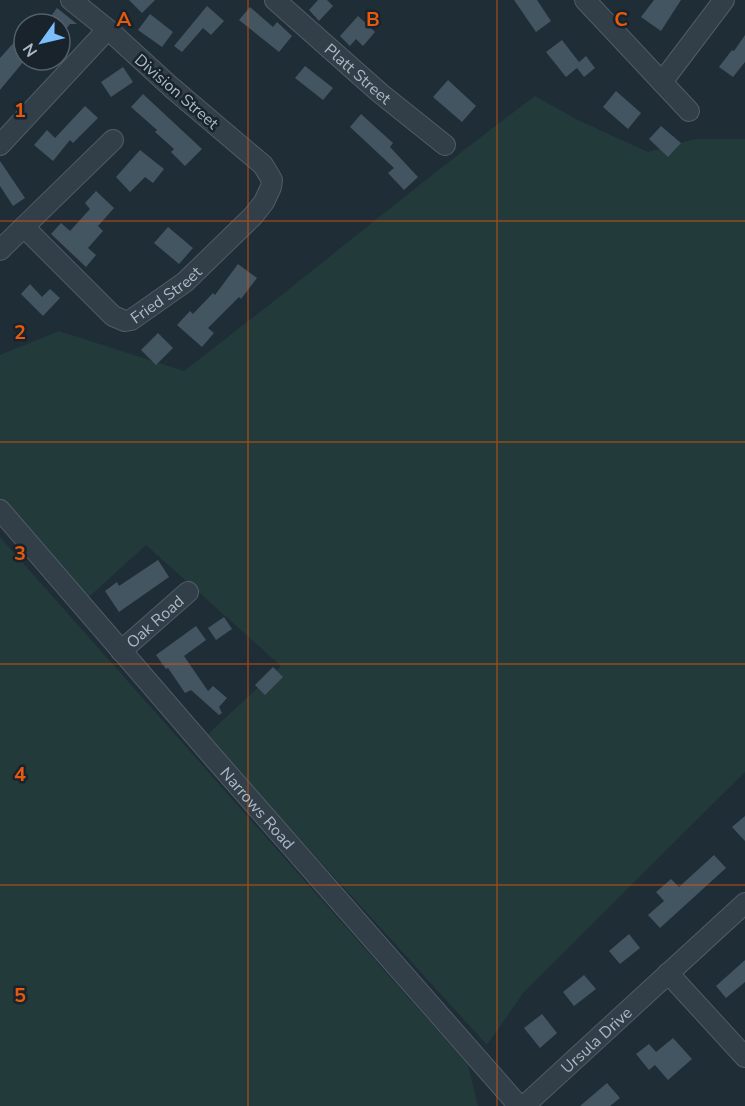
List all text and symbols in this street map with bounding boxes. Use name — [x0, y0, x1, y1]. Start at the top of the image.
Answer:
text: A — [117, 6, 132, 33]
text: B — [366, 6, 380, 33]
text: C — [614, 6, 628, 33]
north arrow — [12, 12, 72, 72]
text: N — [18, 39, 43, 61]
street label: Platt Street — [319, 39, 396, 110]
street label: Division Street — [130, 49, 223, 135]
text: 1 — [14, 97, 26, 124]
street label: Fried Street — [126, 261, 207, 329]
text: 2 — [14, 319, 26, 346]
text: 3 — [14, 540, 26, 567]
street label: Oak Road — [122, 591, 189, 653]
text: 4 — [14, 761, 26, 788]
street label: Narrows Road — [215, 763, 299, 855]
text: 5 — [14, 982, 26, 1009]
street label: Ursula Drive — [557, 1002, 637, 1079]

